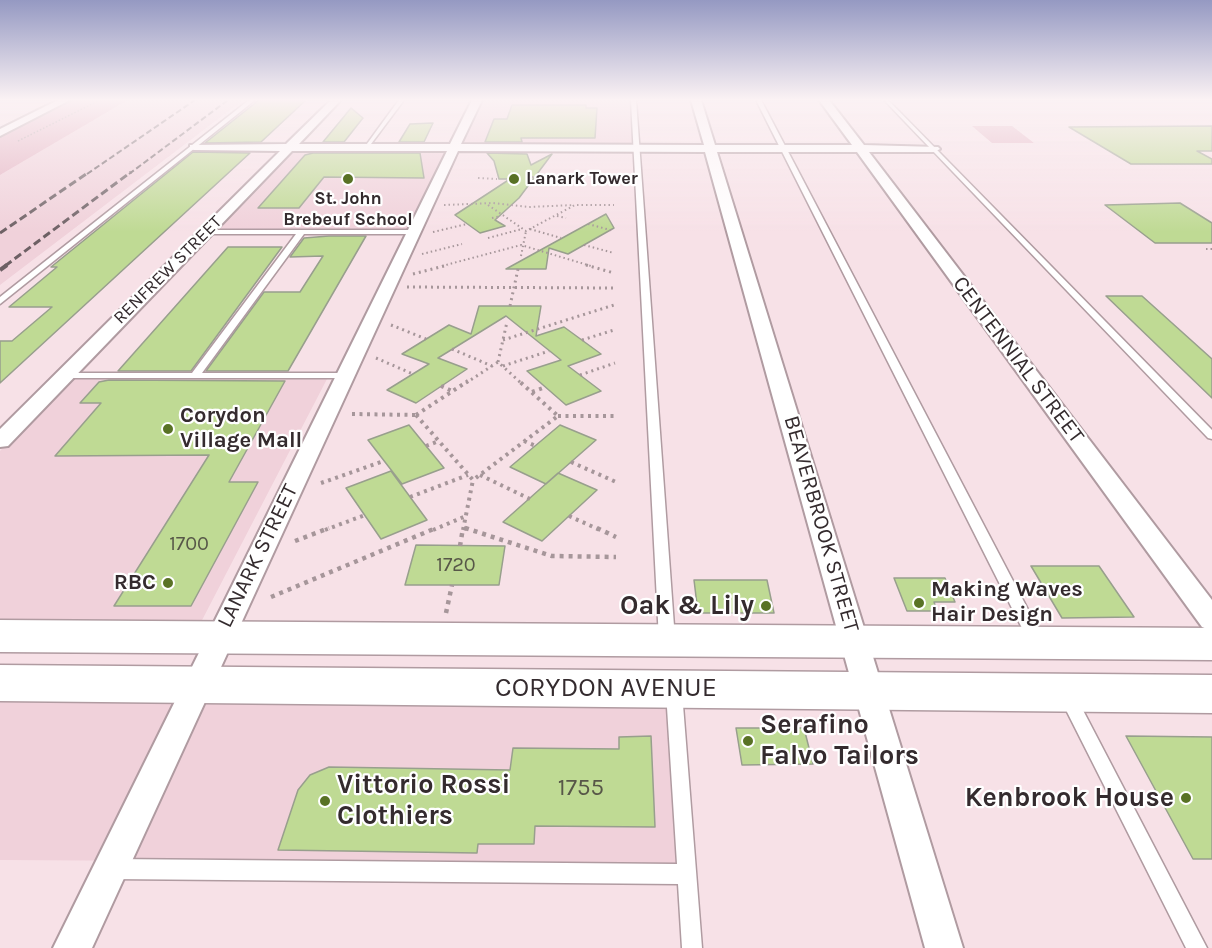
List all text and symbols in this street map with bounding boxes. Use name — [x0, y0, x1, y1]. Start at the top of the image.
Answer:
place label: Lanark Tower — [526, 168, 638, 190]
marker: St. John Brebeuf School — [341, 172, 355, 186]
marker: Lanark Tower — [507, 172, 521, 186]
place label: St. John Brebeuf School — [283, 188, 413, 230]
street label: RENFREW STREET — [109, 211, 227, 329]
street label: CENTENNIAL STREET — [947, 271, 1089, 449]
place label: Corydon Village Mall — [180, 403, 302, 454]
street label: BEAVERBROOK STREET — [777, 413, 865, 635]
marker: Corydon Village Mall — [161, 422, 175, 436]
street label: LANARK STREET — [212, 480, 304, 632]
house number: 1700 — [169, 532, 209, 556]
house number: 1720 — [436, 553, 476, 577]
place label: RBC — [114, 570, 156, 596]
marker: RBC — [161, 576, 175, 590]
place label: Making Waves Hair Design — [931, 577, 1083, 628]
place label: Oak & Lily — [620, 590, 754, 622]
marker: Making Waves Hair Design — [912, 596, 926, 610]
marker: Oak & Lily — [759, 599, 773, 613]
street label: CORYDON AVENUE — [495, 672, 717, 704]
place label: Serafino Falvo Tailors — [760, 709, 919, 772]
marker: Serafino Falvo Tailors — [741, 734, 755, 748]
place label: Vittorio Rossi Clothiers — [337, 769, 510, 832]
house number: 1755 — [558, 774, 604, 802]
place label: Kenbrook House — [965, 782, 1174, 814]
marker: Kenbrook House — [1179, 791, 1193, 805]
marker: Vittorio Rossi Clothiers — [318, 794, 332, 808]

